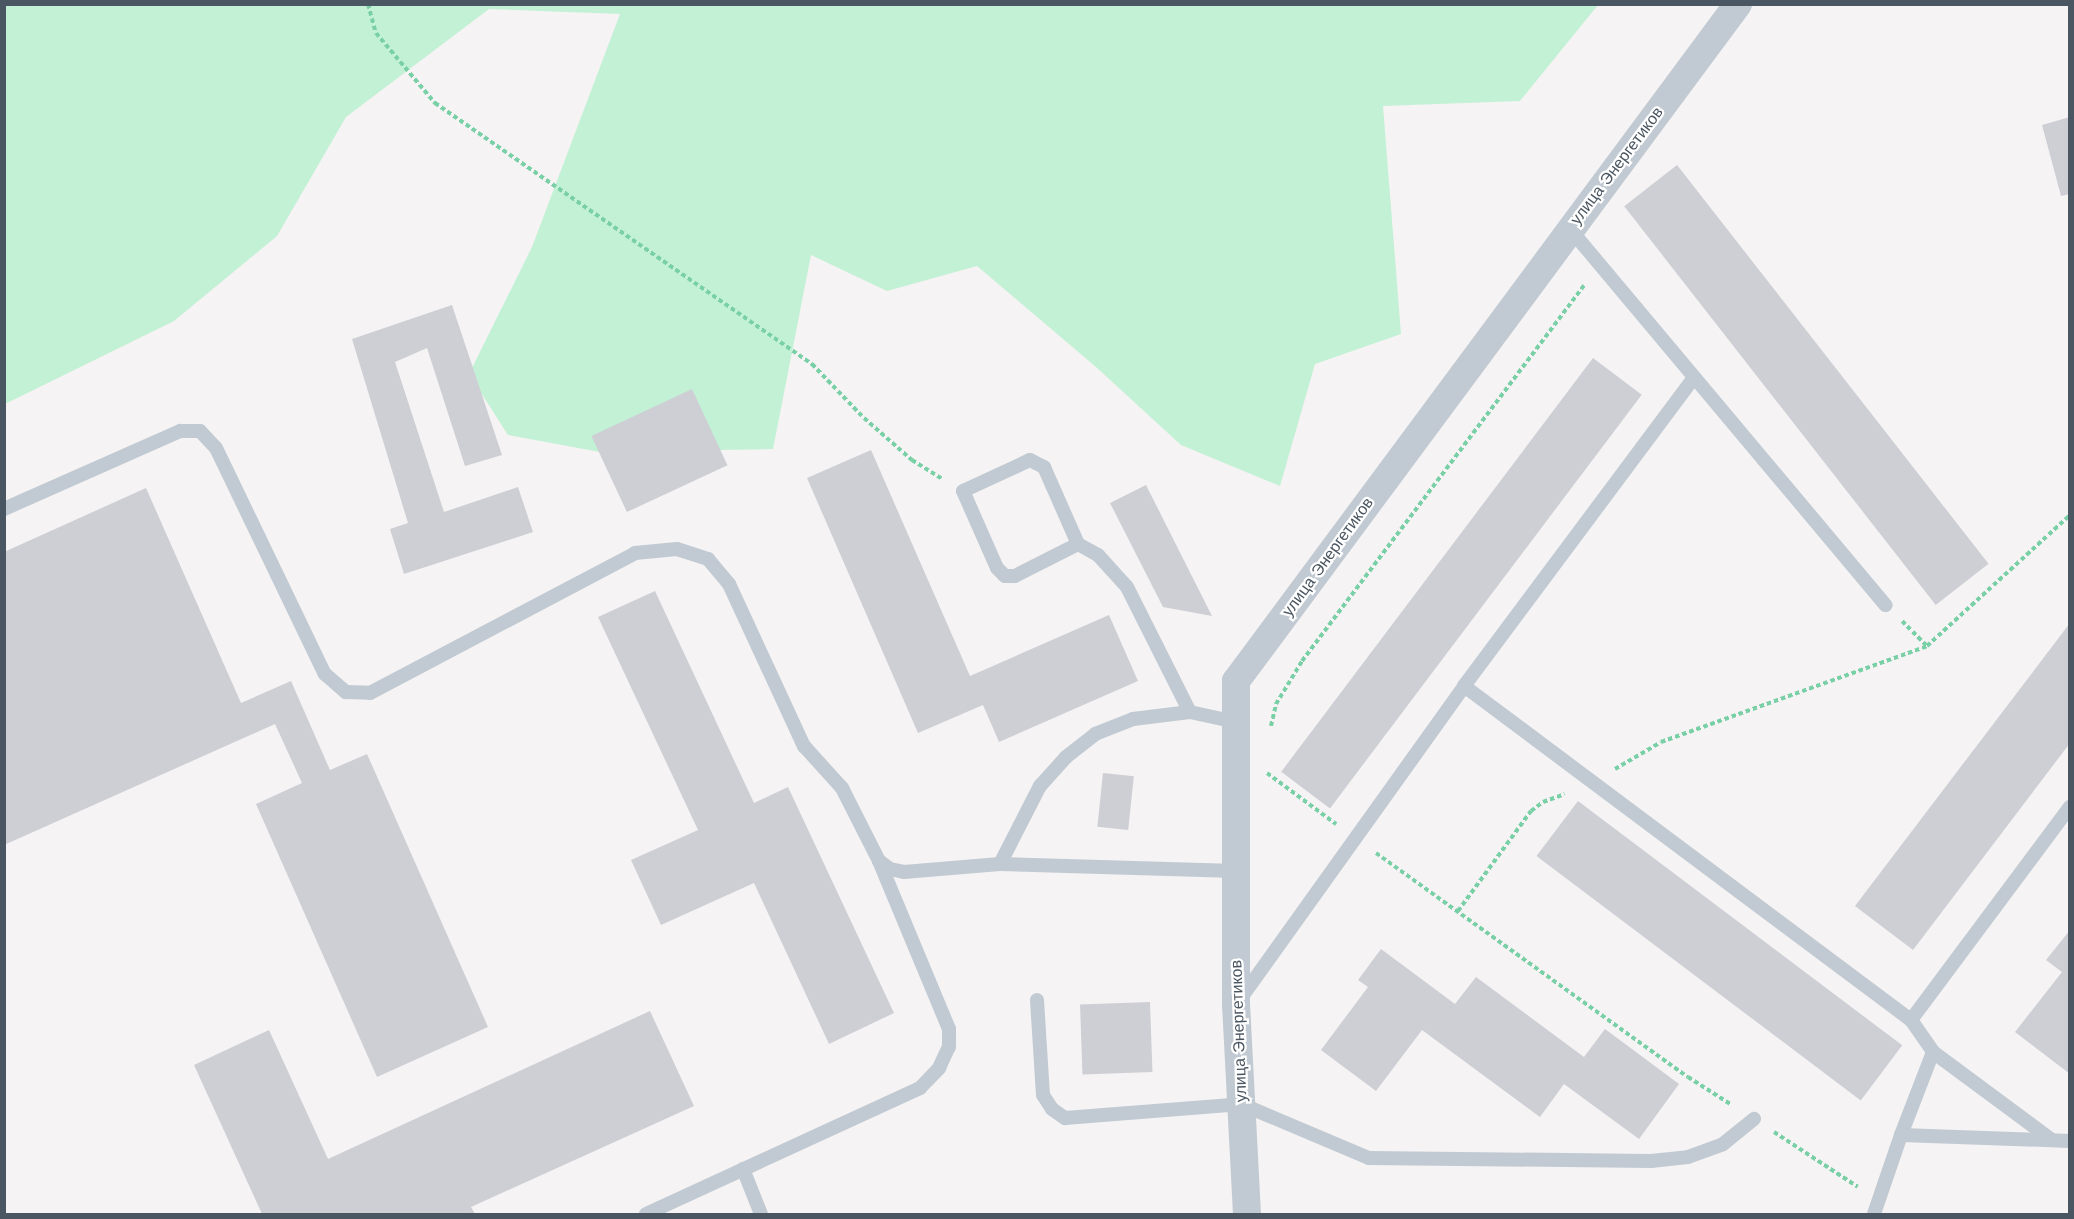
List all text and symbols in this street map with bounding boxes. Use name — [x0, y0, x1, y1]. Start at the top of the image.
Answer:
street label: улица Энергетиков — [1567, 103, 1667, 229]
street label: улица Энергетиков — [1278, 494, 1378, 620]
street label: улица Энергетиков — [1227, 960, 1251, 1102]

